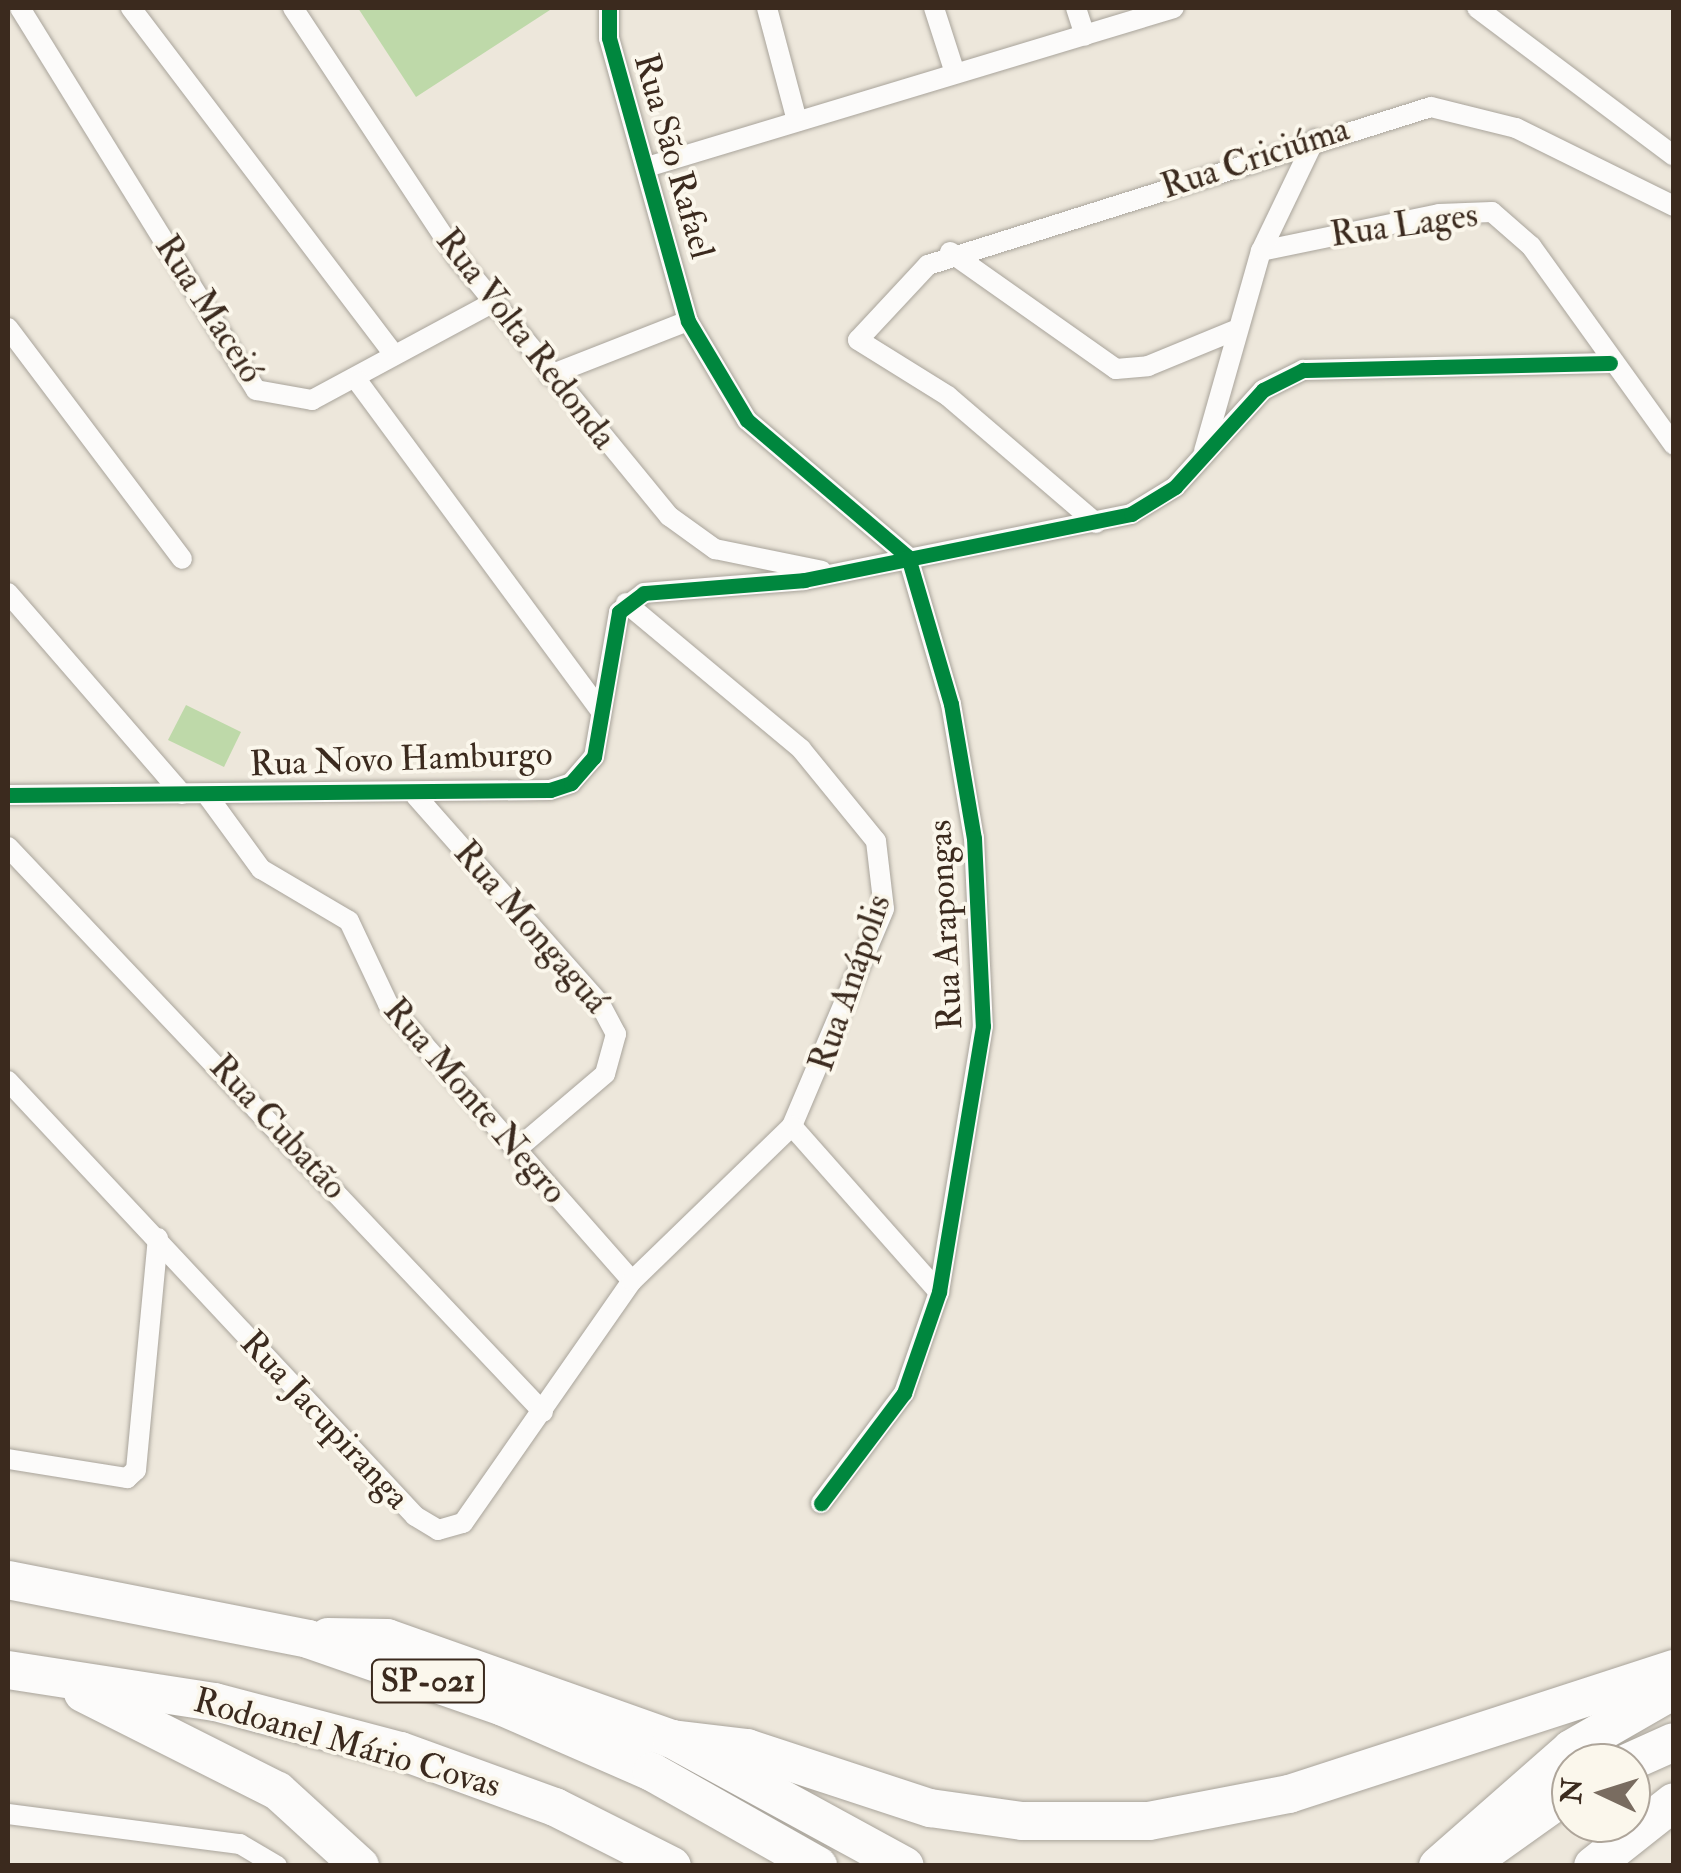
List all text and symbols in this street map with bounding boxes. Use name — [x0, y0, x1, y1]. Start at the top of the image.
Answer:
street label: Rua São Rafael — [625, 49, 723, 263]
street label: Rua Criciúma — [1156, 108, 1354, 208]
street label: Rua Lages — [1328, 194, 1480, 256]
street label: Rua Volta Redonda — [427, 220, 625, 458]
street label: Rua Maceió — [146, 227, 272, 391]
street label: Rua Novo Hamburgo — [249, 733, 553, 785]
street label: Rua Arapongas — [919, 819, 971, 1031]
street label: Rua Mongaguá — [445, 832, 617, 1022]
street label: Rua Anápolis — [800, 889, 900, 1077]
street label: Rua Monte Negro — [375, 990, 575, 1212]
street label: Rua Cubatão — [201, 1046, 355, 1208]
street label: Rua Jacupiranga — [232, 1322, 418, 1518]
road number: SP-021 — [370, 1654, 486, 1708]
street label: Rodoanel Mário Covas — [189, 1679, 505, 1807]
north arrow — [1551, 1743, 1651, 1843]
text: N — [1554, 1777, 1591, 1805]

